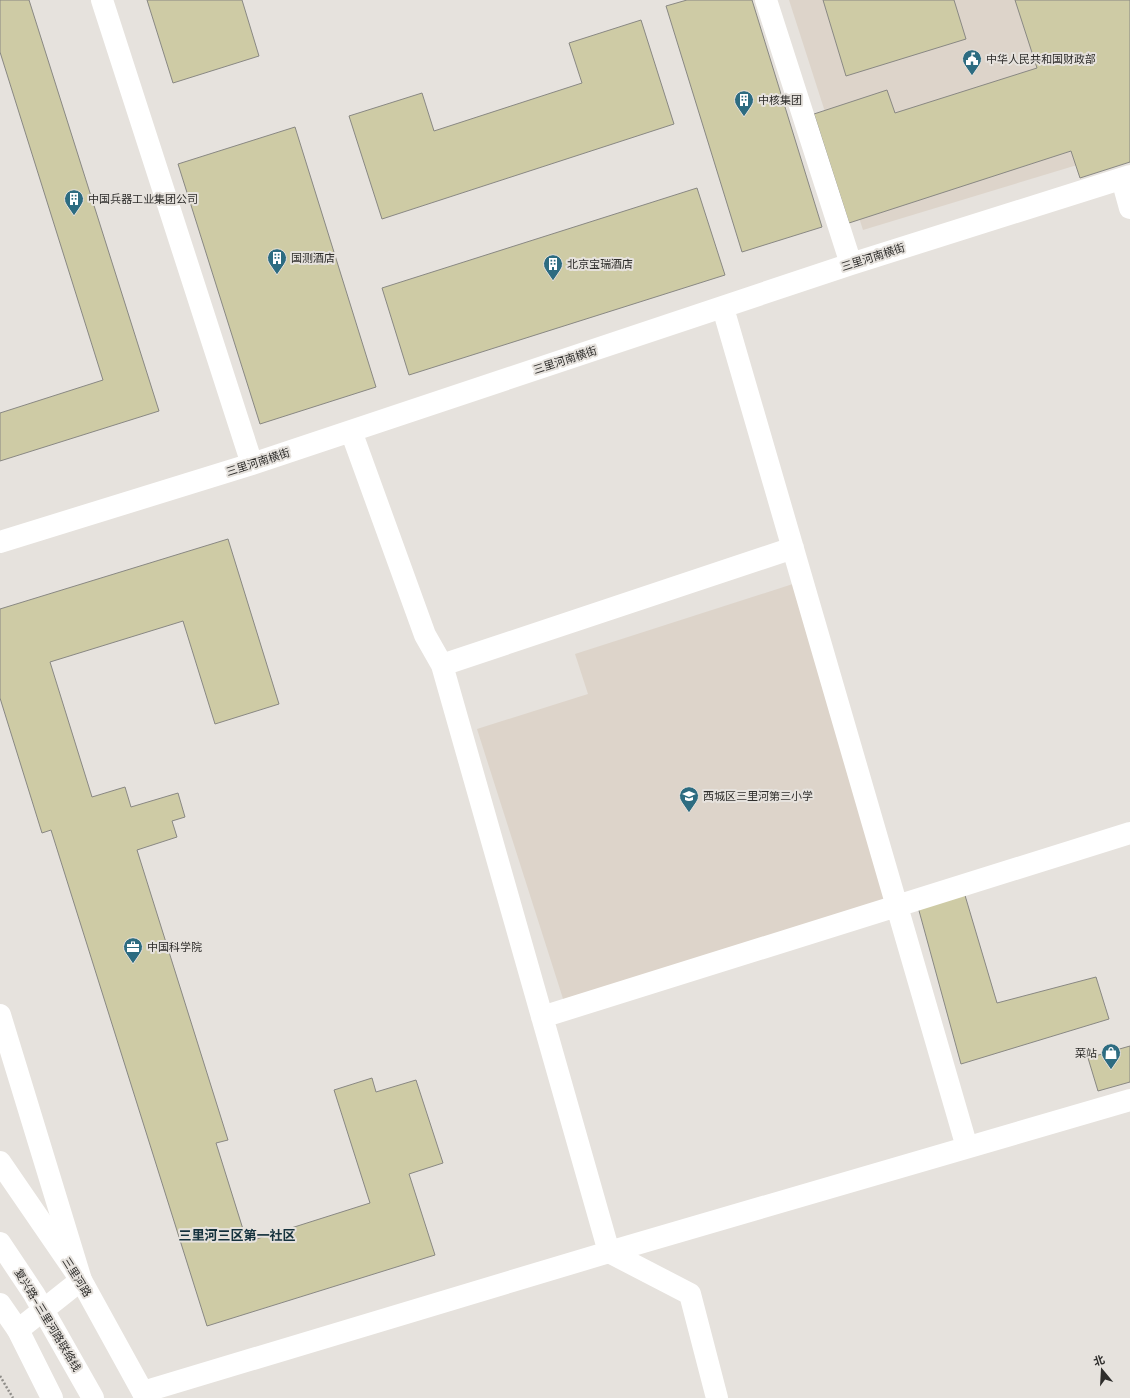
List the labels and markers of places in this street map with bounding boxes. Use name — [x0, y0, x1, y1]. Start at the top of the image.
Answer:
public building icon: 中华人民共和国财政部 — [961, 48, 983, 76]
place label: 中华人民共和国财政部 — [986, 52, 1096, 66]
building icon: 中核集团 — [733, 89, 755, 117]
place label: 中核集团 — [758, 93, 802, 107]
building icon: 中国兵器工业集团公司 — [63, 188, 85, 216]
place label: 中国兵器工业集团公司 — [88, 192, 198, 206]
building icon: 国测酒店 — [266, 247, 288, 275]
place label: 国测酒店 — [291, 251, 335, 265]
building icon: 北京宝瑞酒店 — [542, 253, 564, 281]
place label: 北京宝瑞酒店 — [567, 257, 633, 271]
school or university icon: 西城区三里河第三小学 — [678, 785, 700, 813]
place label: 西城区三里河第三小学 — [703, 789, 813, 803]
office icon: 中国科学院 — [122, 936, 144, 964]
place label: 中国科学院 — [147, 940, 202, 954]
shop icon: 菜站 — [1100, 1042, 1122, 1070]
place label: 菜站 — [1075, 1046, 1097, 1060]

